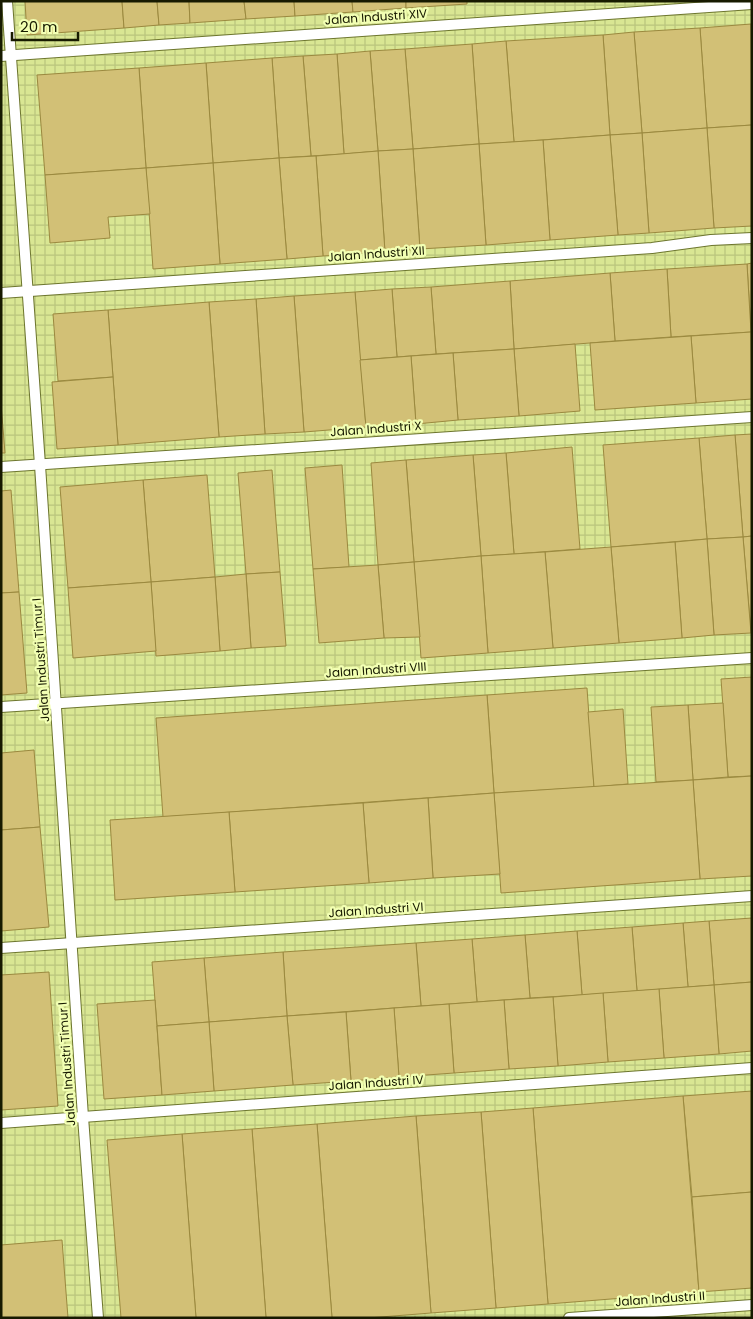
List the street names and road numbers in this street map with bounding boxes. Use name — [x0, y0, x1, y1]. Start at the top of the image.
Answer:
street label: Jalan Industri XIV — [324, 4, 428, 29]
street label: Jalan Industri XII — [327, 242, 425, 265]
street label: Jalan Industri X — [330, 417, 422, 440]
street label: Jalan Industri Timur I — [28, 597, 53, 723]
street label: Jalan Industri VIII — [325, 657, 427, 682]
street label: Jalan Industri VI — [328, 898, 424, 921]
street label: Jalan Industri Timur I — [54, 1001, 79, 1127]
street label: Jalan Industri IV — [328, 1071, 424, 1094]
street label: Jalan Industri II — [614, 1287, 706, 1310]

